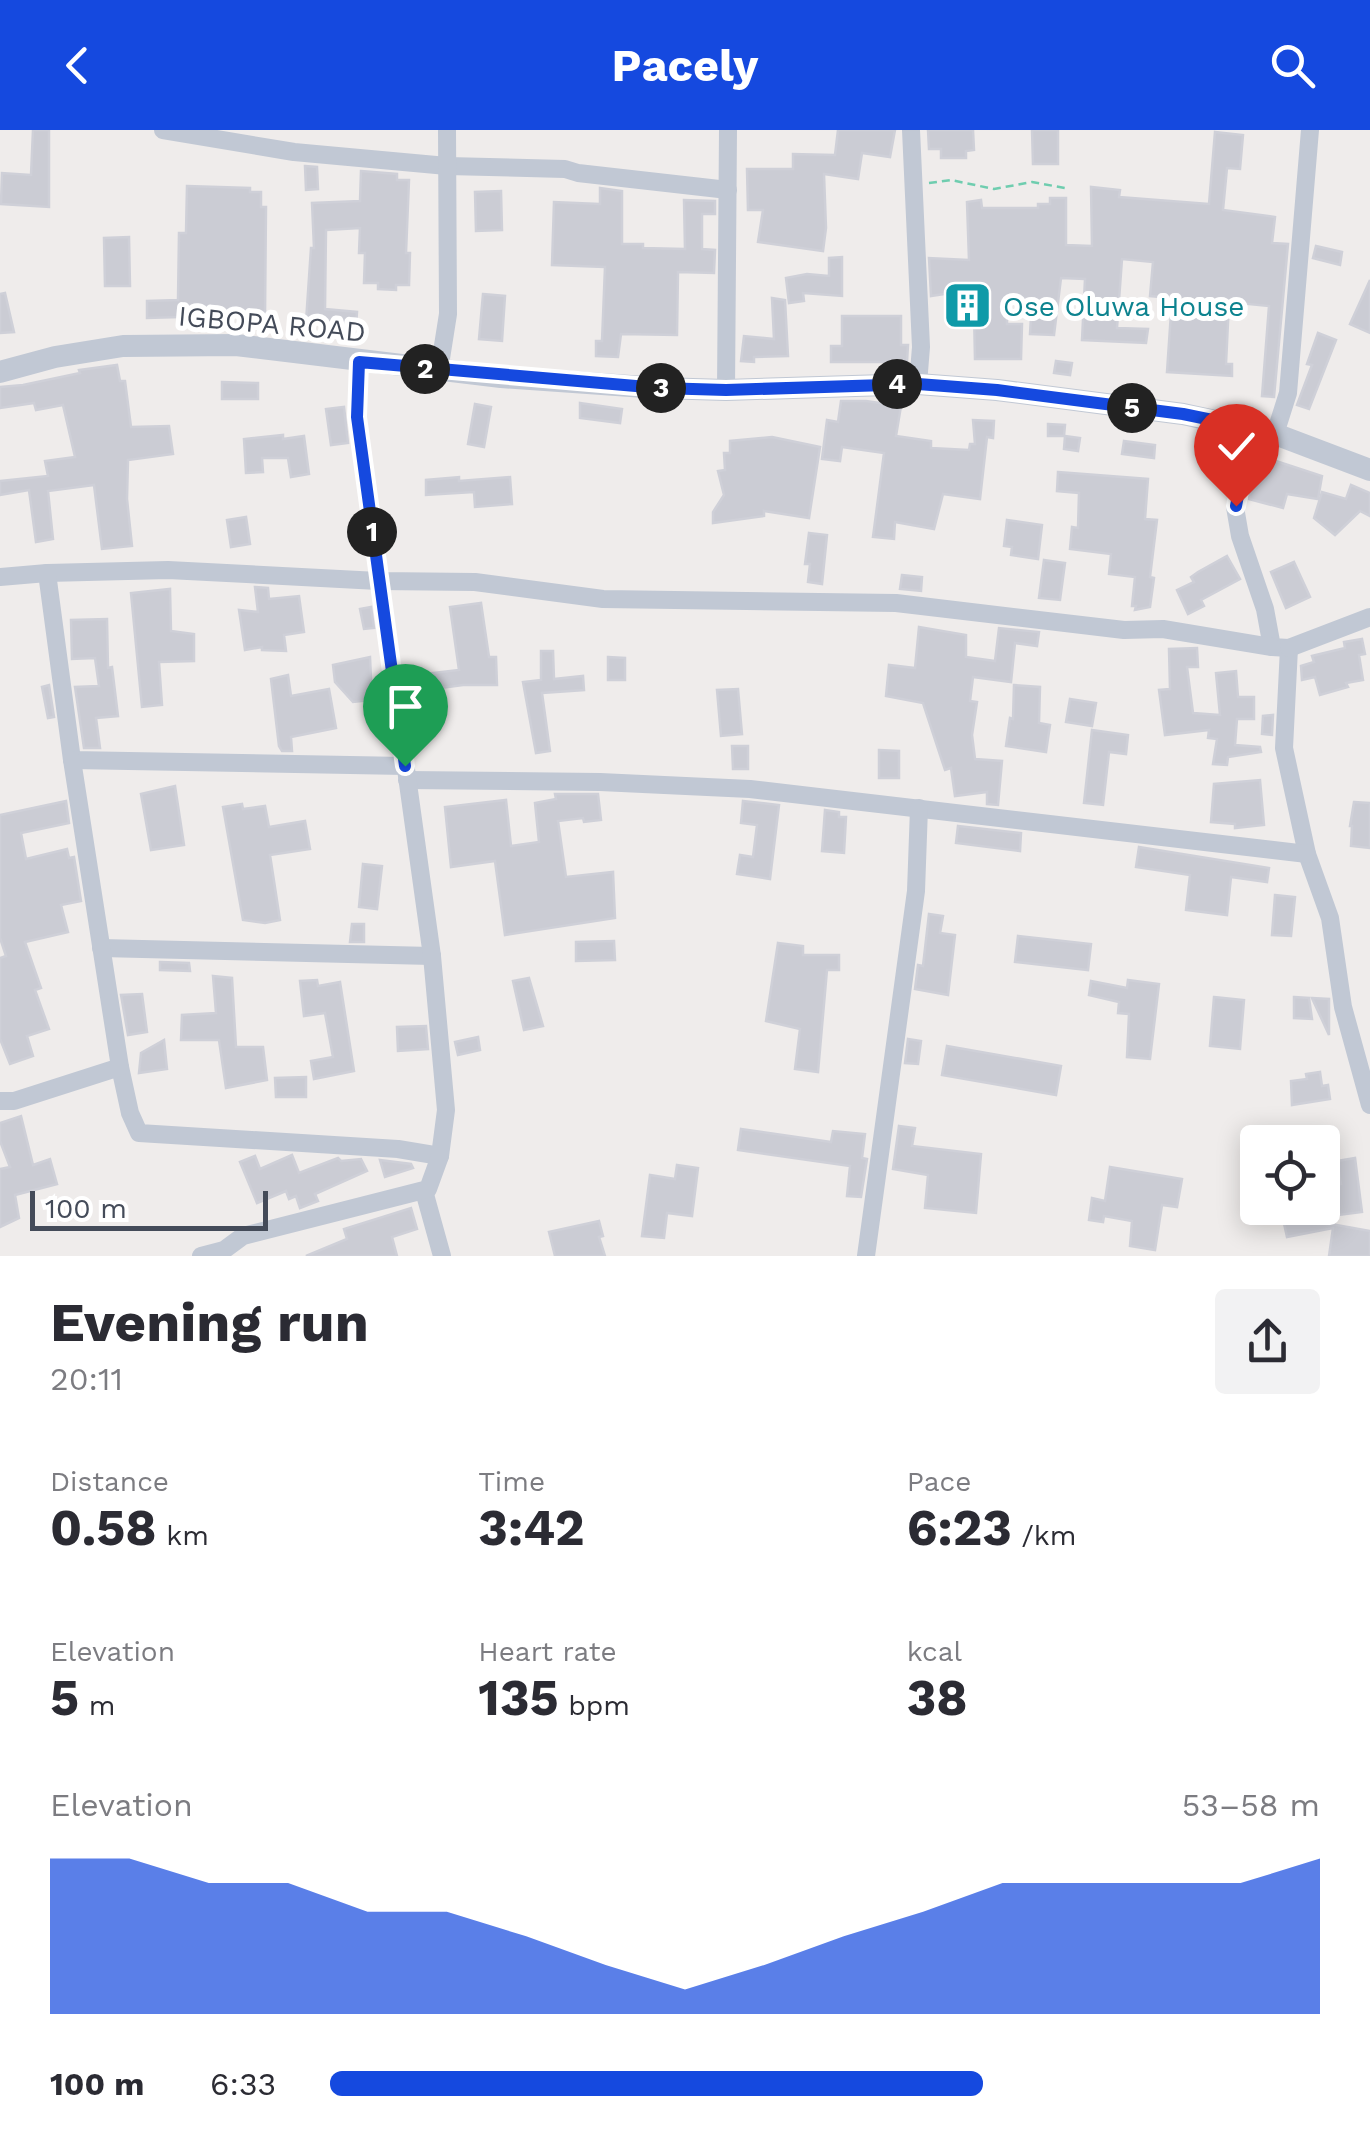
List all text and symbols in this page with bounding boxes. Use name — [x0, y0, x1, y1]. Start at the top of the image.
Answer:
icon: back — [50, 38, 105, 93]
icon: search — [1265, 38, 1320, 93]
text: Pacely — [612, 39, 758, 92]
building icon: Ose Oluwa House — [942, 280, 994, 332]
place label: Ose Oluwa House — [1003, 290, 1244, 323]
street label: IGBOPA ROAD — [177, 299, 367, 349]
pin: 2 — [400, 344, 450, 394]
text: 2 — [417, 352, 433, 385]
pin: 4 — [872, 359, 922, 409]
pin: 3 — [636, 363, 686, 413]
text: 4 — [888, 367, 906, 400]
text: 3 — [653, 371, 669, 404]
pin: 5 — [1107, 383, 1157, 433]
text: 5 — [1124, 391, 1140, 424]
pin — [1194, 404, 1279, 507]
icon: check — [1209, 419, 1264, 474]
pin: 1 — [347, 507, 397, 557]
text: 1 — [366, 515, 378, 548]
pin — [363, 664, 448, 767]
icon: arrive — [378, 679, 433, 734]
map controls — [1240, 1125, 1340, 1225]
button: locate — [1240, 1125, 1340, 1225]
scale bar — [30, 1186, 268, 1230]
text: 100 m — [45, 1192, 127, 1225]
button: share — [1215, 1289, 1320, 1394]
text: Evening run — [50, 1290, 369, 1354]
text: 20:11 — [50, 1360, 123, 1398]
text: Distance — [50, 1465, 169, 1498]
text: Time — [478, 1465, 545, 1498]
text: Pace — [907, 1465, 971, 1498]
text: 0.58 — [50, 1498, 157, 1557]
text: 3:42 — [478, 1498, 585, 1557]
text: 6:23 — [907, 1498, 1012, 1557]
text: km — [157, 1519, 209, 1552]
text: /km — [1012, 1519, 1076, 1552]
text: Elevation — [50, 1635, 175, 1668]
text: Heart rate — [478, 1635, 617, 1668]
text: kcal — [907, 1635, 962, 1668]
text: 5 — [50, 1668, 79, 1727]
text: 135 — [478, 1668, 559, 1727]
text: 38 — [907, 1668, 968, 1727]
text: m — [79, 1689, 115, 1722]
text: bpm — [559, 1689, 630, 1722]
text: Elevation — [50, 1786, 193, 1824]
text: 53–58 m — [1182, 1786, 1320, 1824]
text: 100 m — [50, 2065, 144, 2103]
text: 6:33 — [210, 2065, 276, 2103]

